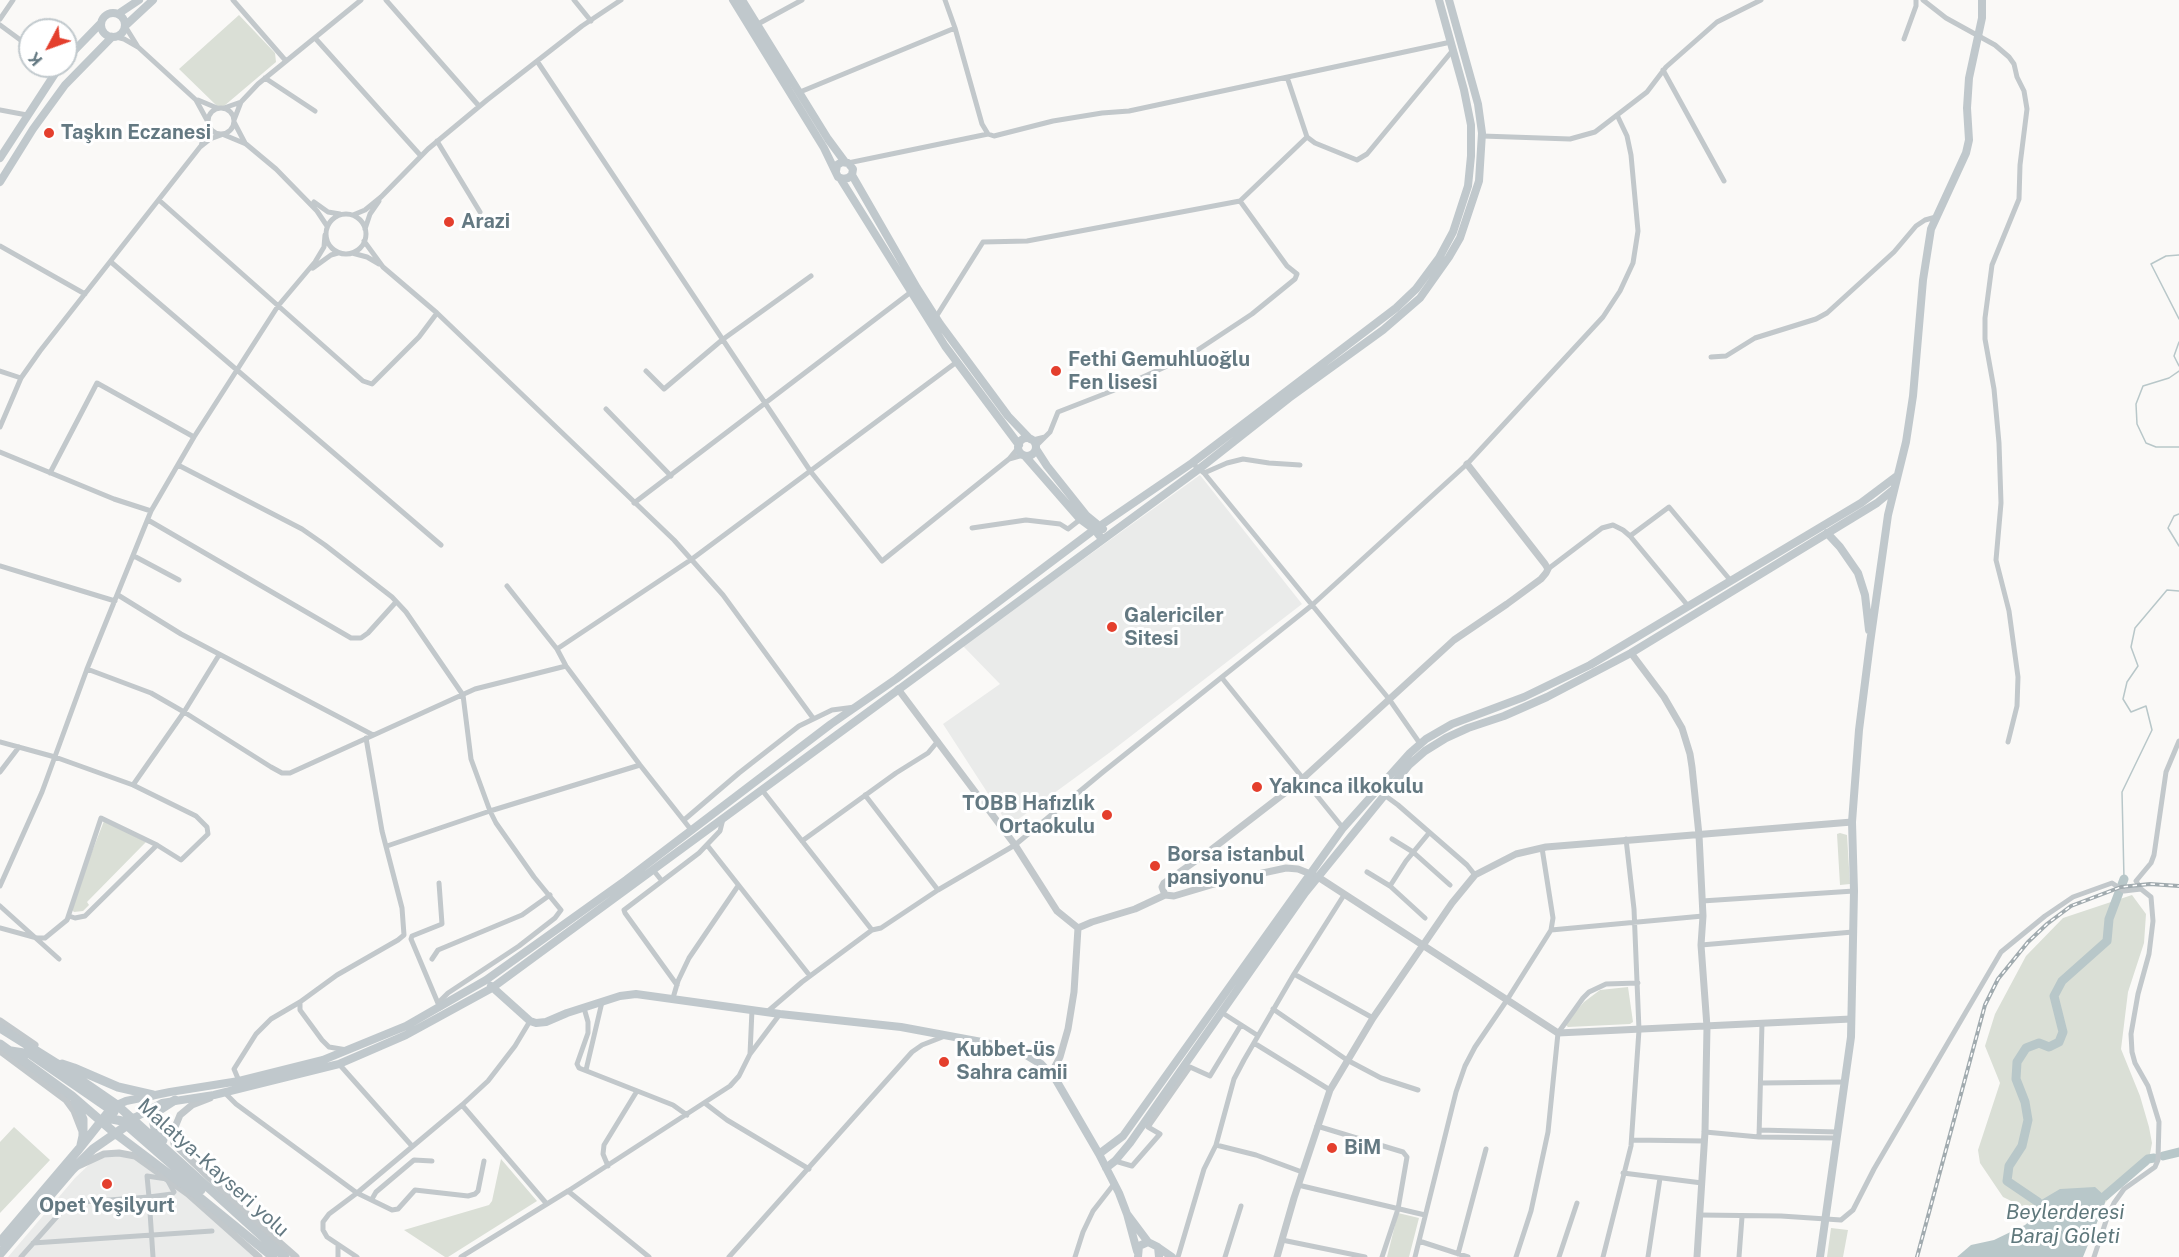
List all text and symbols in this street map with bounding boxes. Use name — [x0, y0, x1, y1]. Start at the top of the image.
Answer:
north arrow — [18, 18, 78, 78]
text: K — [25, 48, 46, 69]
place label: Taşkın Eczanesi — [61, 121, 211, 145]
marker: Taşkın Eczanesi — [42, 126, 56, 140]
place label: Arazi — [461, 210, 510, 234]
marker: Arazi — [442, 215, 456, 229]
place label: Fethi Gemuhluoğlu Fen lisesi — [1068, 348, 1250, 395]
marker: Fethi Gemuhluoğlu Fen lisesi — [1049, 364, 1063, 378]
place label: Galericiler Sitesi — [1124, 604, 1224, 651]
marker: Galericiler Sitesi — [1105, 620, 1119, 634]
place label: Yakınca ilkokulu — [1269, 775, 1424, 799]
marker: Yakınca ilkokulu — [1250, 780, 1264, 794]
place label: TOBB Hafızlık Ortaokulu — [962, 792, 1095, 839]
marker: TOBB Hafızlık Ortaokulu — [1100, 808, 1114, 822]
place label: Borsa istanbul pansiyonu — [1167, 843, 1305, 890]
marker: Borsa istanbul pansiyonu — [1148, 859, 1162, 873]
place label: Kubbet-üs Sahra camii — [956, 1038, 1068, 1085]
marker: Kubbet-üs Sahra camii — [937, 1055, 951, 1069]
street label: Malatya-Kayseri yolu — [132, 1094, 294, 1242]
place label: BiM — [1344, 1136, 1381, 1160]
marker: BiM — [1325, 1141, 1339, 1155]
marker: Opet Yeşilyurt — [100, 1177, 114, 1191]
place label: Opet Yeşilyurt — [39, 1194, 175, 1218]
water label: Beylerderesi Baraj Göleti — [2006, 1200, 2124, 1250]

